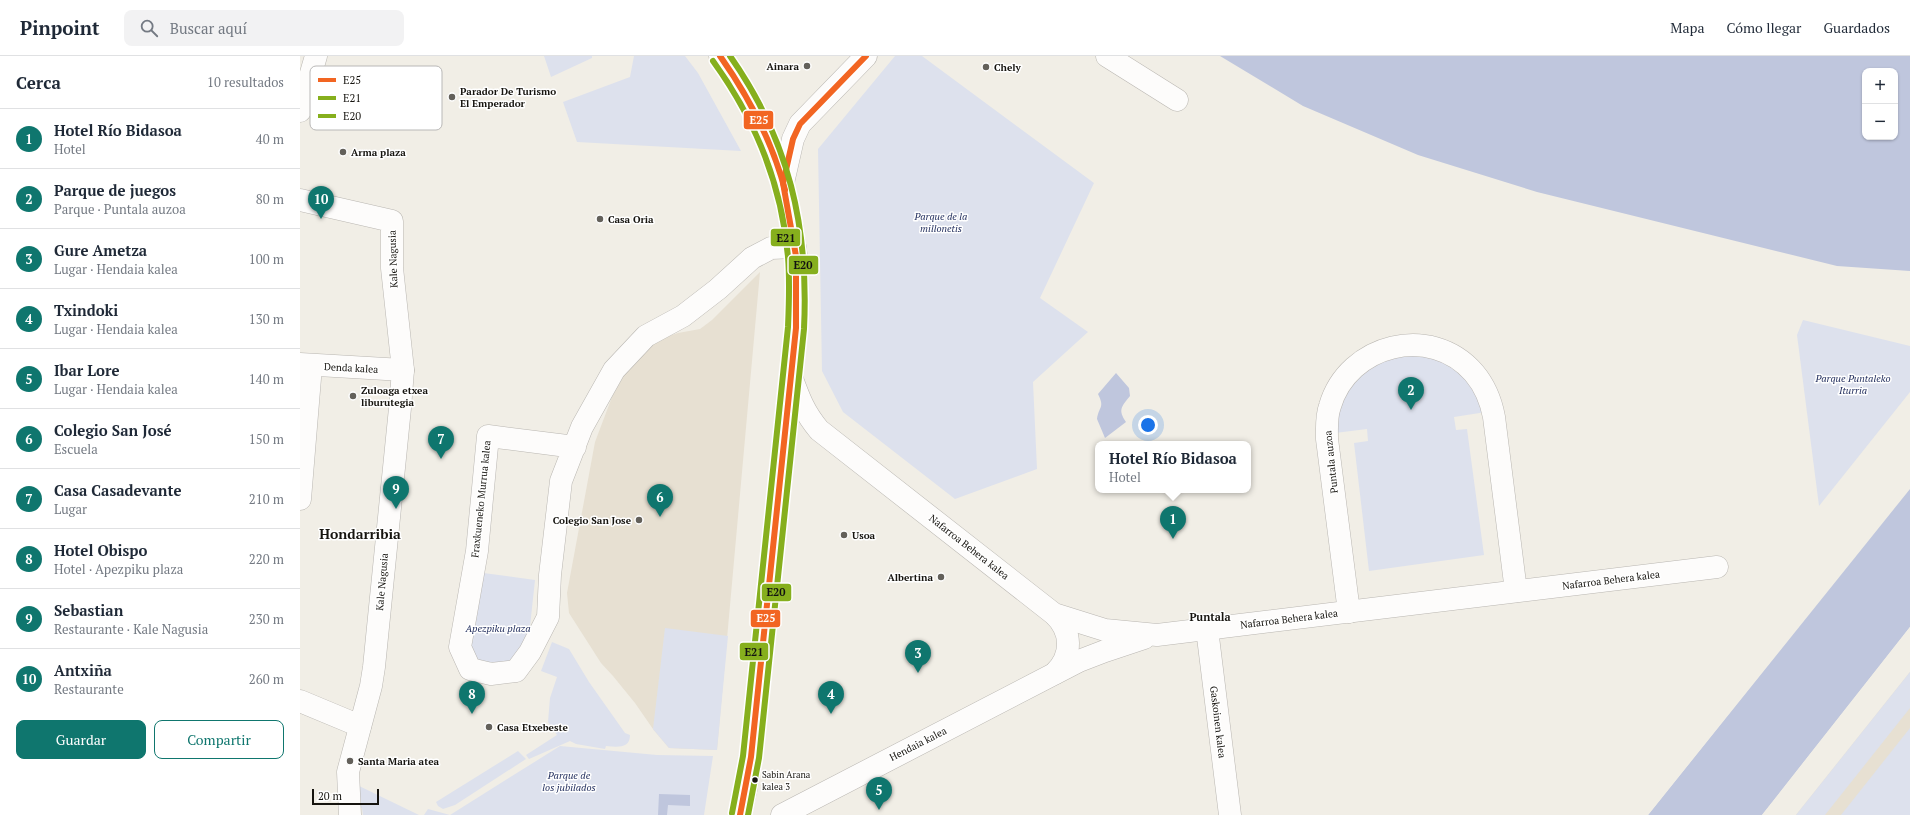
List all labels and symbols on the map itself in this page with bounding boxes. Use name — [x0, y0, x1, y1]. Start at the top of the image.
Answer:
place label: Ainara — [767, 60, 799, 73]
marker: Ainara — [802, 61, 812, 71]
place label: Chely — [994, 61, 1022, 74]
marker: Chely — [981, 62, 991, 72]
legend — [310, 66, 442, 130]
text: E25 — [343, 73, 361, 87]
place label: Parador De Turismo El Emperador — [460, 85, 556, 110]
text: E21 — [343, 91, 361, 105]
marker: Parador De Turismo El Emperador — [447, 92, 457, 102]
text: E20 — [343, 109, 361, 123]
line badge: E25 — [743, 110, 774, 130]
text: E25 — [749, 113, 769, 127]
place label: Arma plaza — [351, 146, 406, 159]
marker: Arma plaza — [338, 147, 348, 157]
pin: 10 — [308, 186, 334, 219]
park label: Parque de la millonetis — [914, 210, 967, 235]
place label: Casa Oria — [608, 213, 654, 226]
marker: Casa Oria — [595, 214, 605, 224]
line badge: E21 — [770, 228, 801, 247]
street label: Kale Nagusia — [385, 230, 401, 288]
text: E21 — [776, 231, 796, 245]
line badge: E20 — [788, 255, 819, 275]
text: E20 — [793, 258, 813, 272]
street label: Denda kalea — [324, 360, 378, 376]
park label: Parque Puntaleko Iturria — [1814, 372, 1891, 397]
pin: 2 — [1398, 377, 1424, 410]
place label: Zuloaga etxea liburutegia — [361, 384, 428, 409]
marker: Zuloaga etxea liburutegia — [348, 391, 358, 401]
your location — [1138, 415, 1158, 435]
pin: 7 — [428, 426, 454, 459]
street label: Puntala auzoa — [1321, 430, 1341, 494]
street label: Fraxkueneko Murrua kalea — [468, 440, 494, 558]
pin: 9 — [383, 476, 409, 509]
pin: 6 — [647, 484, 673, 517]
pin: 1 — [1160, 506, 1186, 539]
street label: Nafarroa Behera kalea — [926, 512, 1012, 582]
place label: Colegio San Jose — [553, 514, 632, 527]
marker: Colegio San Jose — [634, 515, 644, 525]
district label: Hondarribia — [319, 524, 401, 543]
place label: Usoa — [852, 529, 876, 542]
marker: Usoa — [839, 530, 849, 540]
street label: Kale Nagusia — [373, 553, 391, 611]
street label: Nafarroa Behera kalea — [1561, 568, 1661, 592]
place label: Albertina — [888, 571, 933, 584]
marker: Albertina — [936, 572, 946, 582]
line badge: E20 — [761, 583, 792, 602]
text: E20 — [766, 585, 786, 599]
street label: Nafarroa Behera kalea — [1239, 607, 1339, 631]
line badge: E25 — [750, 609, 781, 628]
district label: Puntala — [1189, 610, 1231, 624]
text: E25 — [756, 611, 776, 625]
park label: Apezpiku plaza — [465, 622, 531, 635]
pin: 3 — [905, 640, 931, 673]
line badge: E21 — [739, 642, 769, 661]
text: E21 — [744, 645, 764, 659]
pin: 8 — [459, 681, 485, 714]
pin: 4 — [818, 681, 844, 714]
street label: Gaskoinen kalea — [1207, 685, 1229, 759]
place label: Casa Etxebeste — [497, 721, 568, 734]
marker: Casa Etxebeste — [484, 722, 494, 732]
street label: Hendaia kalea — [887, 724, 949, 764]
place label: Santa Maria atea — [358, 755, 440, 768]
marker: Santa Maria atea — [345, 756, 355, 766]
park label: Parque de los jubilados — [542, 769, 596, 794]
place label: Sabin Arana kalea 3 — [762, 769, 811, 793]
marker: Sabin Arana kalea 3 — [750, 775, 760, 785]
pin: 5 — [866, 777, 892, 810]
scale bar — [312, 787, 379, 806]

